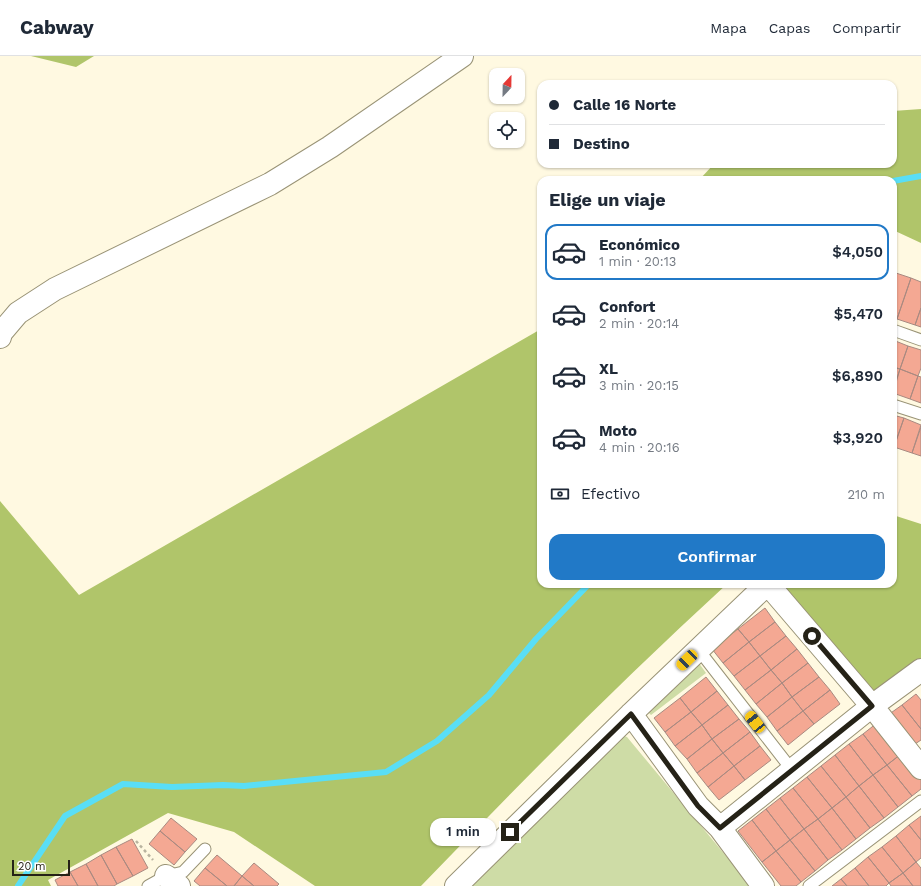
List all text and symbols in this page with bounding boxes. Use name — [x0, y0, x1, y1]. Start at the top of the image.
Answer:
text: Cabway — [20, 16, 94, 39]
text: Mapa — [710, 20, 747, 36]
text: Capas — [769, 20, 810, 36]
text: Compartir — [832, 20, 901, 36]
north arrow — [489, 68, 525, 104]
map controls — [489, 68, 525, 148]
text: Calle 16 Norte — [573, 96, 676, 114]
button: locate — [489, 112, 525, 148]
text: Destino — [573, 135, 630, 153]
text: Elige un viaje — [549, 189, 666, 210]
icon: car — [551, 234, 587, 270]
text: Económico — [599, 236, 680, 254]
text: $4,050 — [832, 243, 883, 261]
text: 1 min · 20:13 — [599, 254, 676, 269]
icon: car — [551, 296, 587, 332]
text: Confort — [599, 298, 655, 316]
text: $5,470 — [834, 305, 883, 323]
text: 2 min · 20:14 — [599, 316, 679, 331]
icon: car — [551, 358, 587, 394]
text: XL — [599, 360, 618, 378]
text: $6,890 — [832, 367, 883, 385]
text: 3 min · 20:15 — [599, 378, 679, 393]
icon: car — [551, 420, 587, 456]
text: Moto — [599, 422, 637, 440]
text: $3,920 — [833, 429, 883, 447]
text: 4 min · 20:16 — [599, 440, 680, 455]
icon: cash — [549, 483, 571, 505]
text: Efectivo — [581, 485, 640, 503]
text: 210 m — [847, 487, 885, 502]
button: Confirmar — [549, 534, 885, 580]
route start — [803, 627, 821, 645]
car — [674, 647, 700, 673]
car — [743, 709, 767, 735]
callout: 1 min — [430, 818, 496, 846]
route end — [501, 823, 519, 841]
text: 1 min — [446, 824, 480, 839]
scale bar — [12, 858, 70, 877]
text: 20 m — [18, 860, 46, 873]

